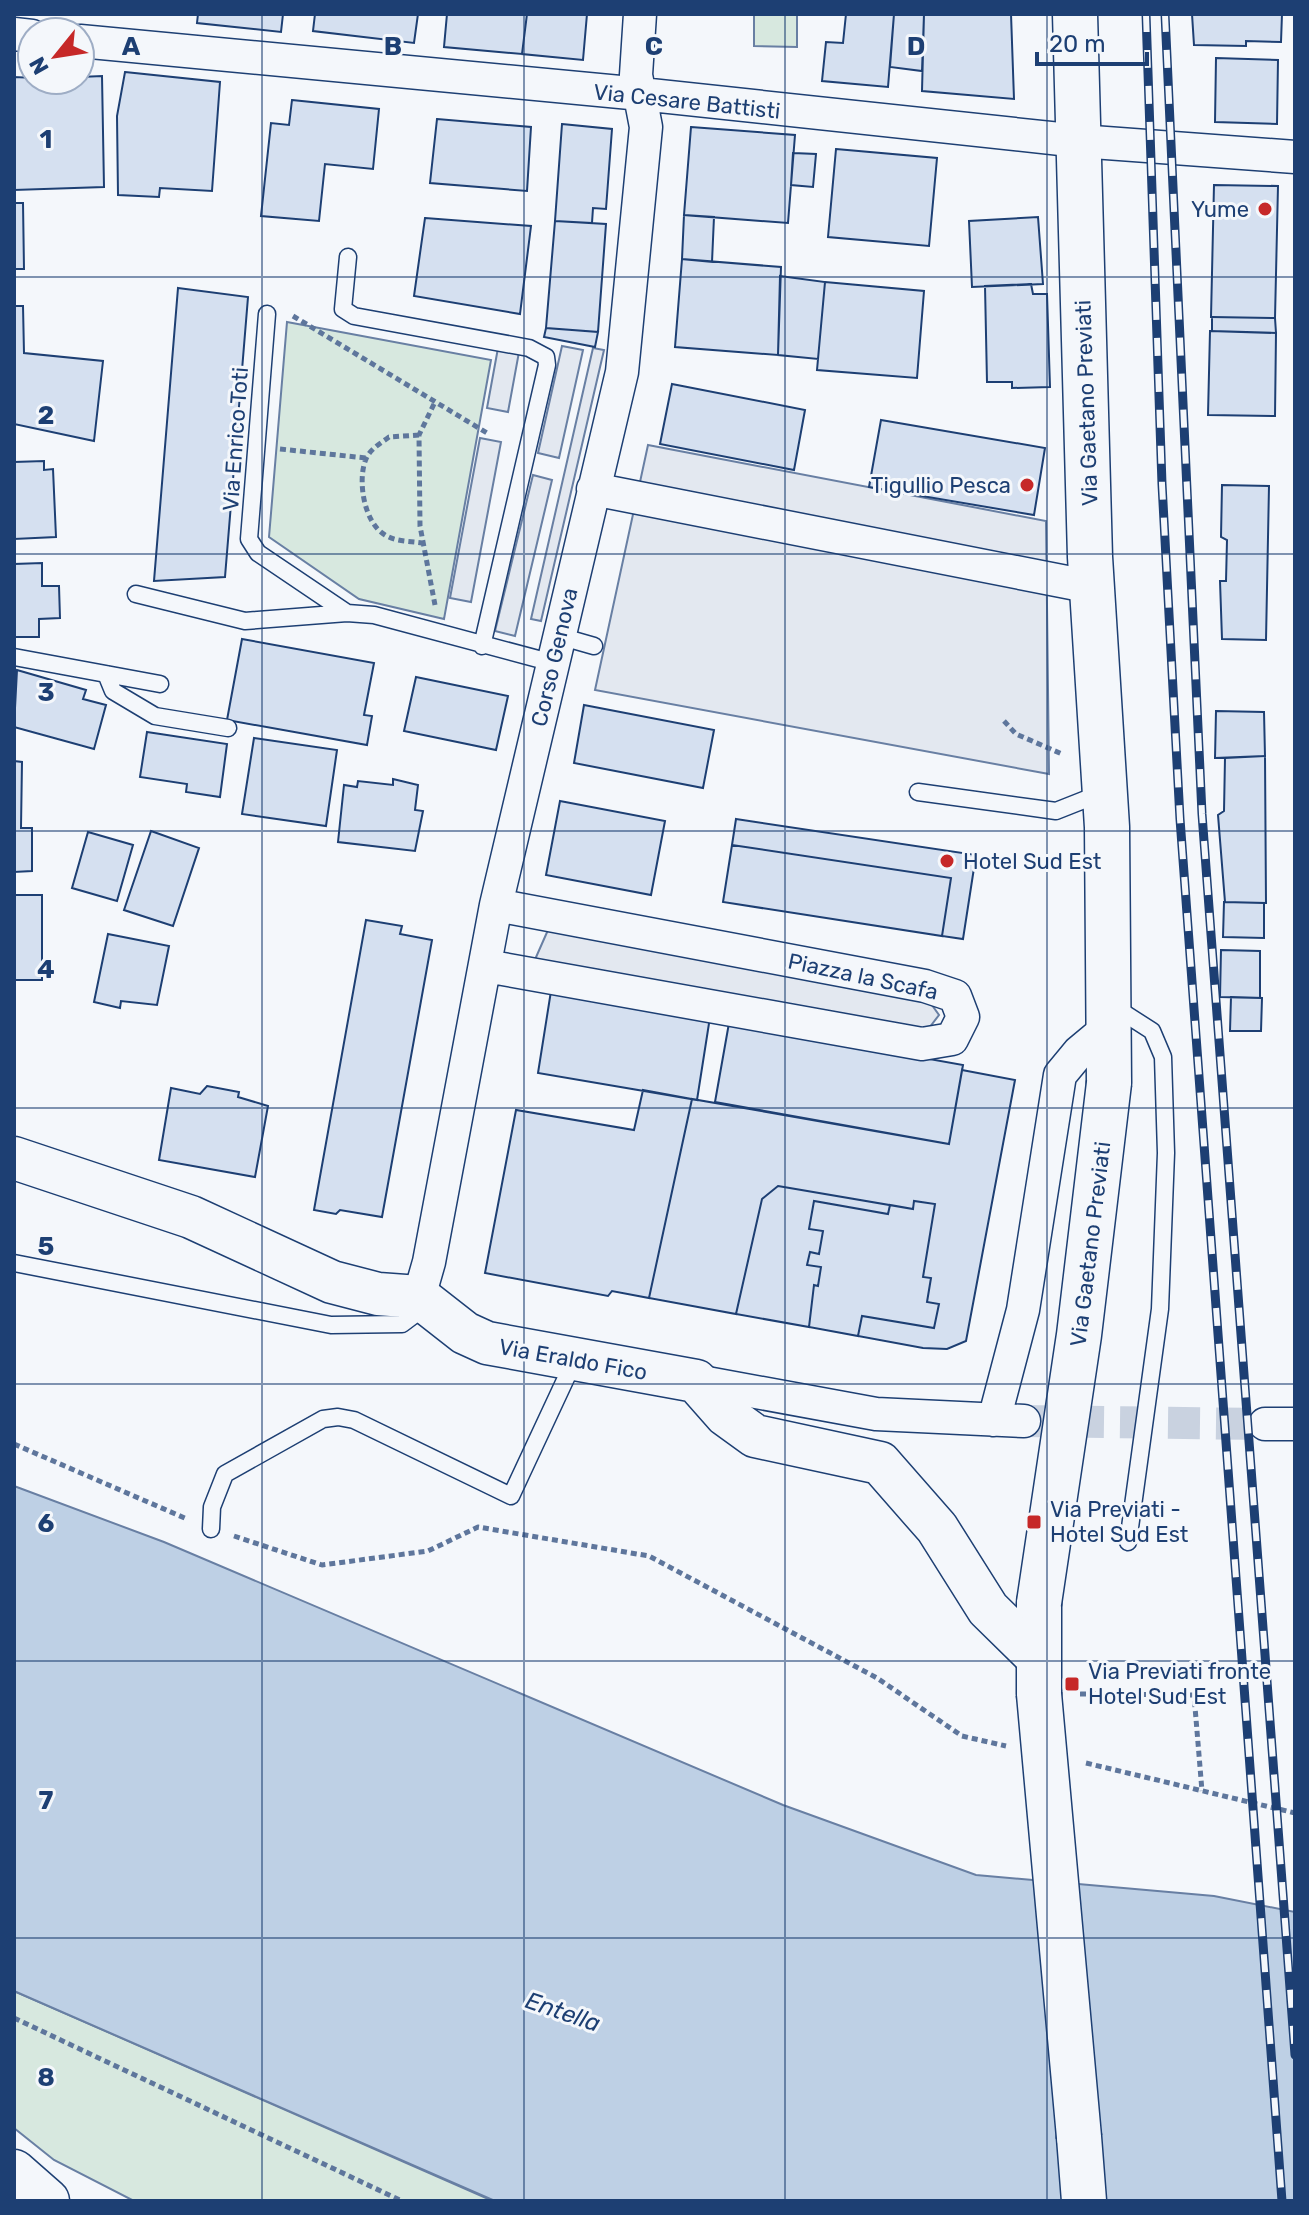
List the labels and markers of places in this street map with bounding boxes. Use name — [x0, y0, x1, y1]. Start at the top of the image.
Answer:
place label: Yume — [1191, 196, 1249, 223]
marker: Yume — [1256, 200, 1274, 218]
place label: Tigullio Pesca — [871, 472, 1011, 499]
marker: Tigullio Pesca — [1018, 476, 1036, 494]
place label: Hotel Sud Est — [963, 848, 1102, 875]
marker: Hotel Sud Est — [938, 852, 956, 870]
place label: Via Previati - Hotel Sud Est — [1050, 1496, 1189, 1548]
marker: Via Previati - Hotel Sud Est — [1025, 1513, 1043, 1531]
place label: Via Previati fronte Hotel Sud Est — [1088, 1658, 1271, 1710]
marker: Via Previati fronte Hotel Sud Est — [1063, 1675, 1081, 1693]

